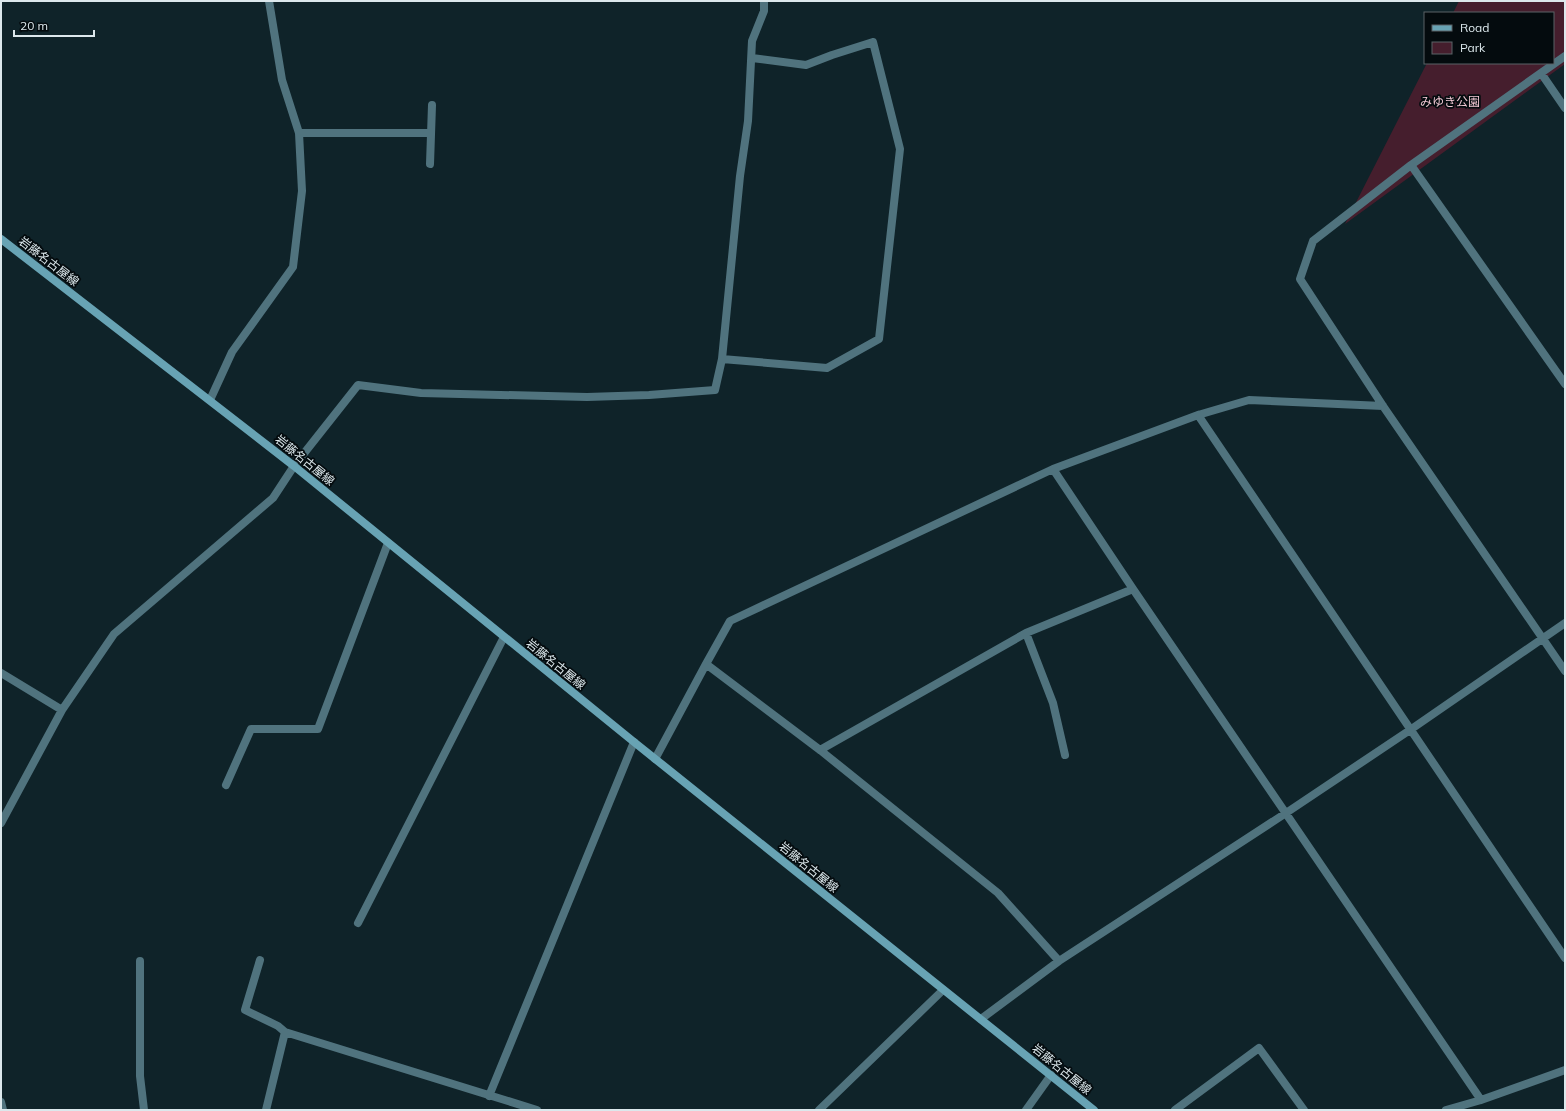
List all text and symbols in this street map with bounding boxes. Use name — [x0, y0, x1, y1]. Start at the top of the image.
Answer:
scale bar — [14, 12, 94, 38]
legend — [1424, 12, 1554, 64]
text: 20 m — [20, 18, 48, 33]
text: Road — [1460, 20, 1489, 35]
text: Park — [1460, 40, 1486, 55]
park label: みゆき公園 — [1420, 94, 1480, 109]
street label: 岩藤名古屋線 — [16, 233, 82, 289]
street label: 岩藤名古屋線 — [272, 432, 338, 488]
street label: 岩藤名古屋線 — [523, 636, 589, 692]
street label: 岩藤名古屋線 — [776, 839, 842, 895]
street label: 岩藤名古屋線 — [1029, 1041, 1095, 1097]

